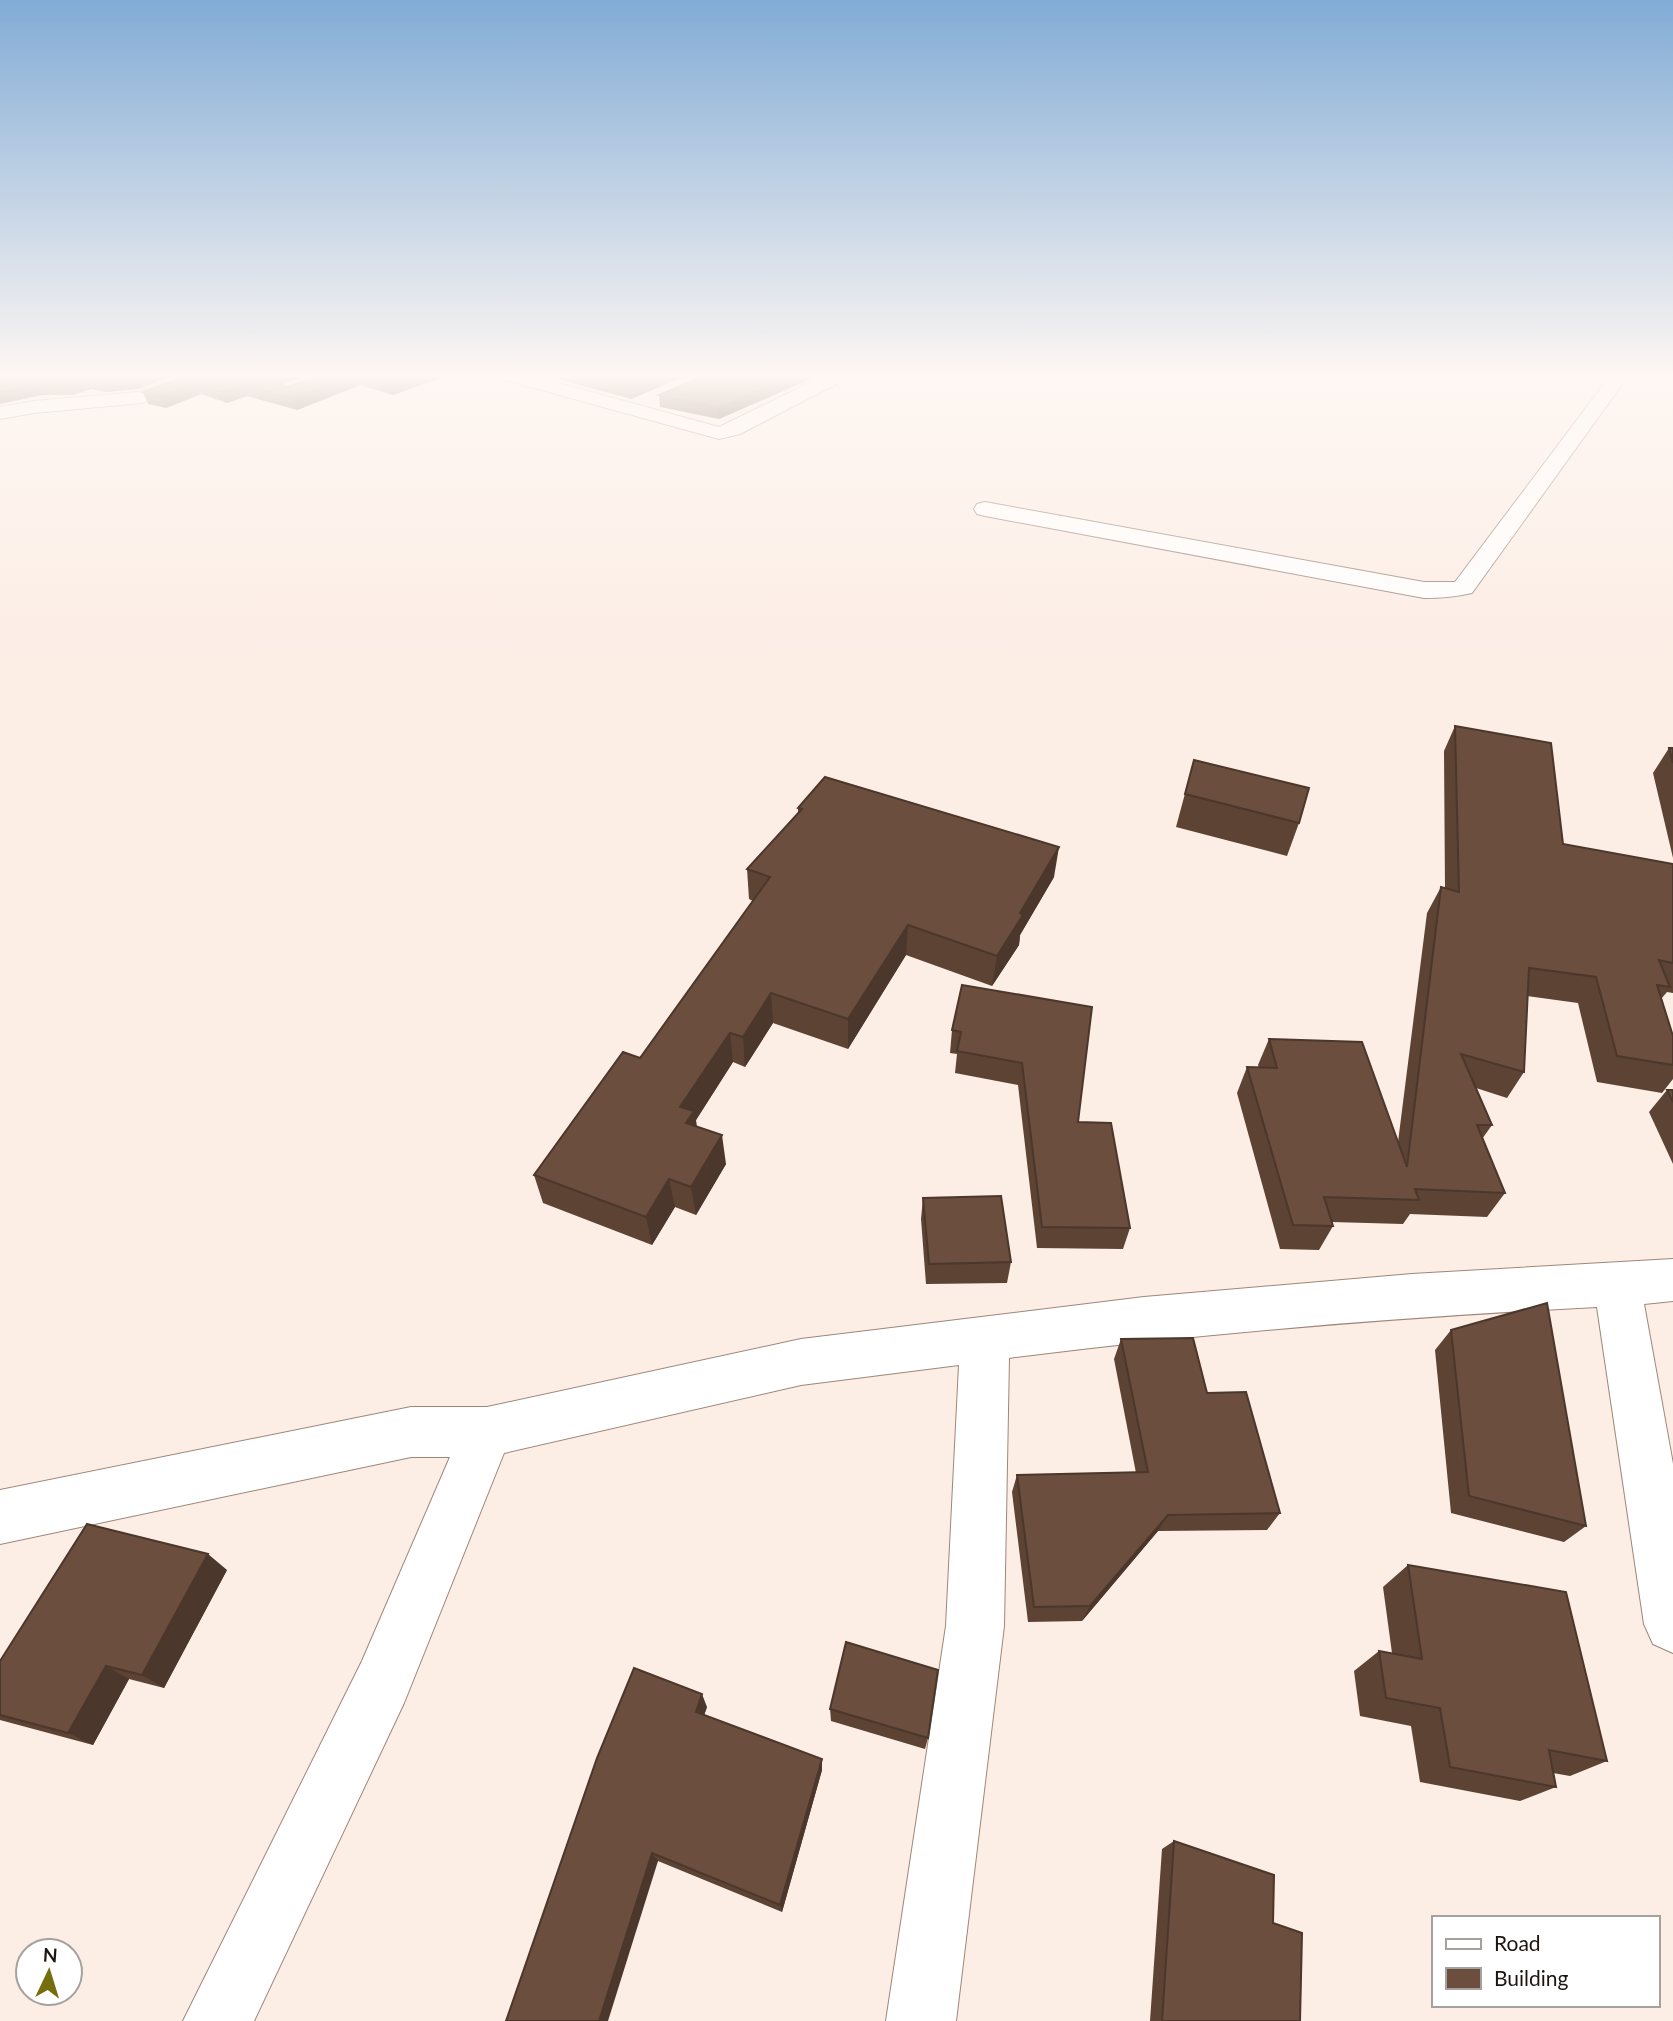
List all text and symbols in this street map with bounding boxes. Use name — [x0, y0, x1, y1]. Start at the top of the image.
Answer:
legend — [1432, 1916, 1659, 2007]
text: Road — [1494, 1930, 1541, 1955]
north arrow — [14, 1937, 84, 2007]
text: N — [42, 1943, 58, 1967]
text: Building — [1494, 1965, 1569, 1990]

